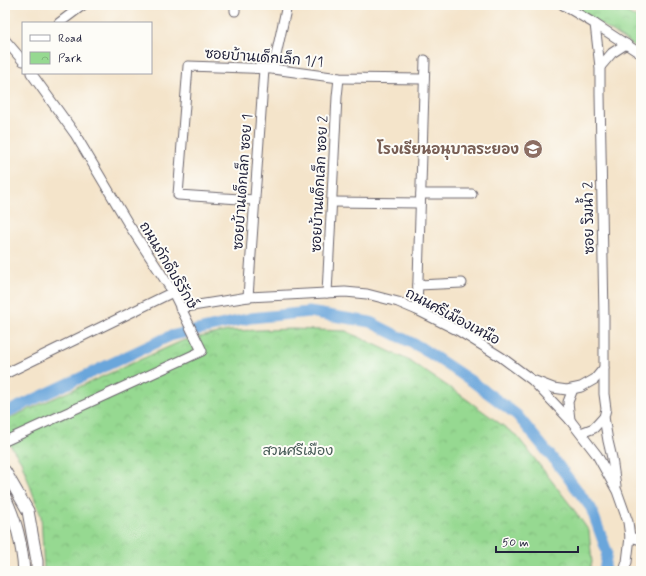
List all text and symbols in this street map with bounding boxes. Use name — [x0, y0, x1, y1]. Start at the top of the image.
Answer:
legend — [22, 22, 152, 74]
text: Road — [58, 31, 82, 47]
street label: ซอยบ้านเด็กเล็ก 1/1 — [204, 44, 324, 71]
text: Park — [58, 51, 82, 67]
street label: ซอยบ้านเด็กเล็ก ซอย 1 — [228, 113, 257, 251]
street label: ซอยบ้านเด็กเล็ก ซอย 2 — [306, 115, 333, 253]
school or university icon: โรงเรียนอนุบาลระยอง — [522, 138, 544, 160]
place label: โรงเรียนอนุบาลระยอง — [376, 139, 519, 160]
street label: ซอย ริมน้ำ 2 — [575, 181, 599, 254]
street label: ถนนภักดีบริรักษ์ — [135, 218, 202, 313]
street label: ถนนศรีเมืองเหนือ — [402, 284, 503, 349]
park label: สวนศรีเมือง — [263, 442, 333, 460]
scale bar — [496, 528, 578, 554]
text: 50 m — [502, 535, 529, 551]

